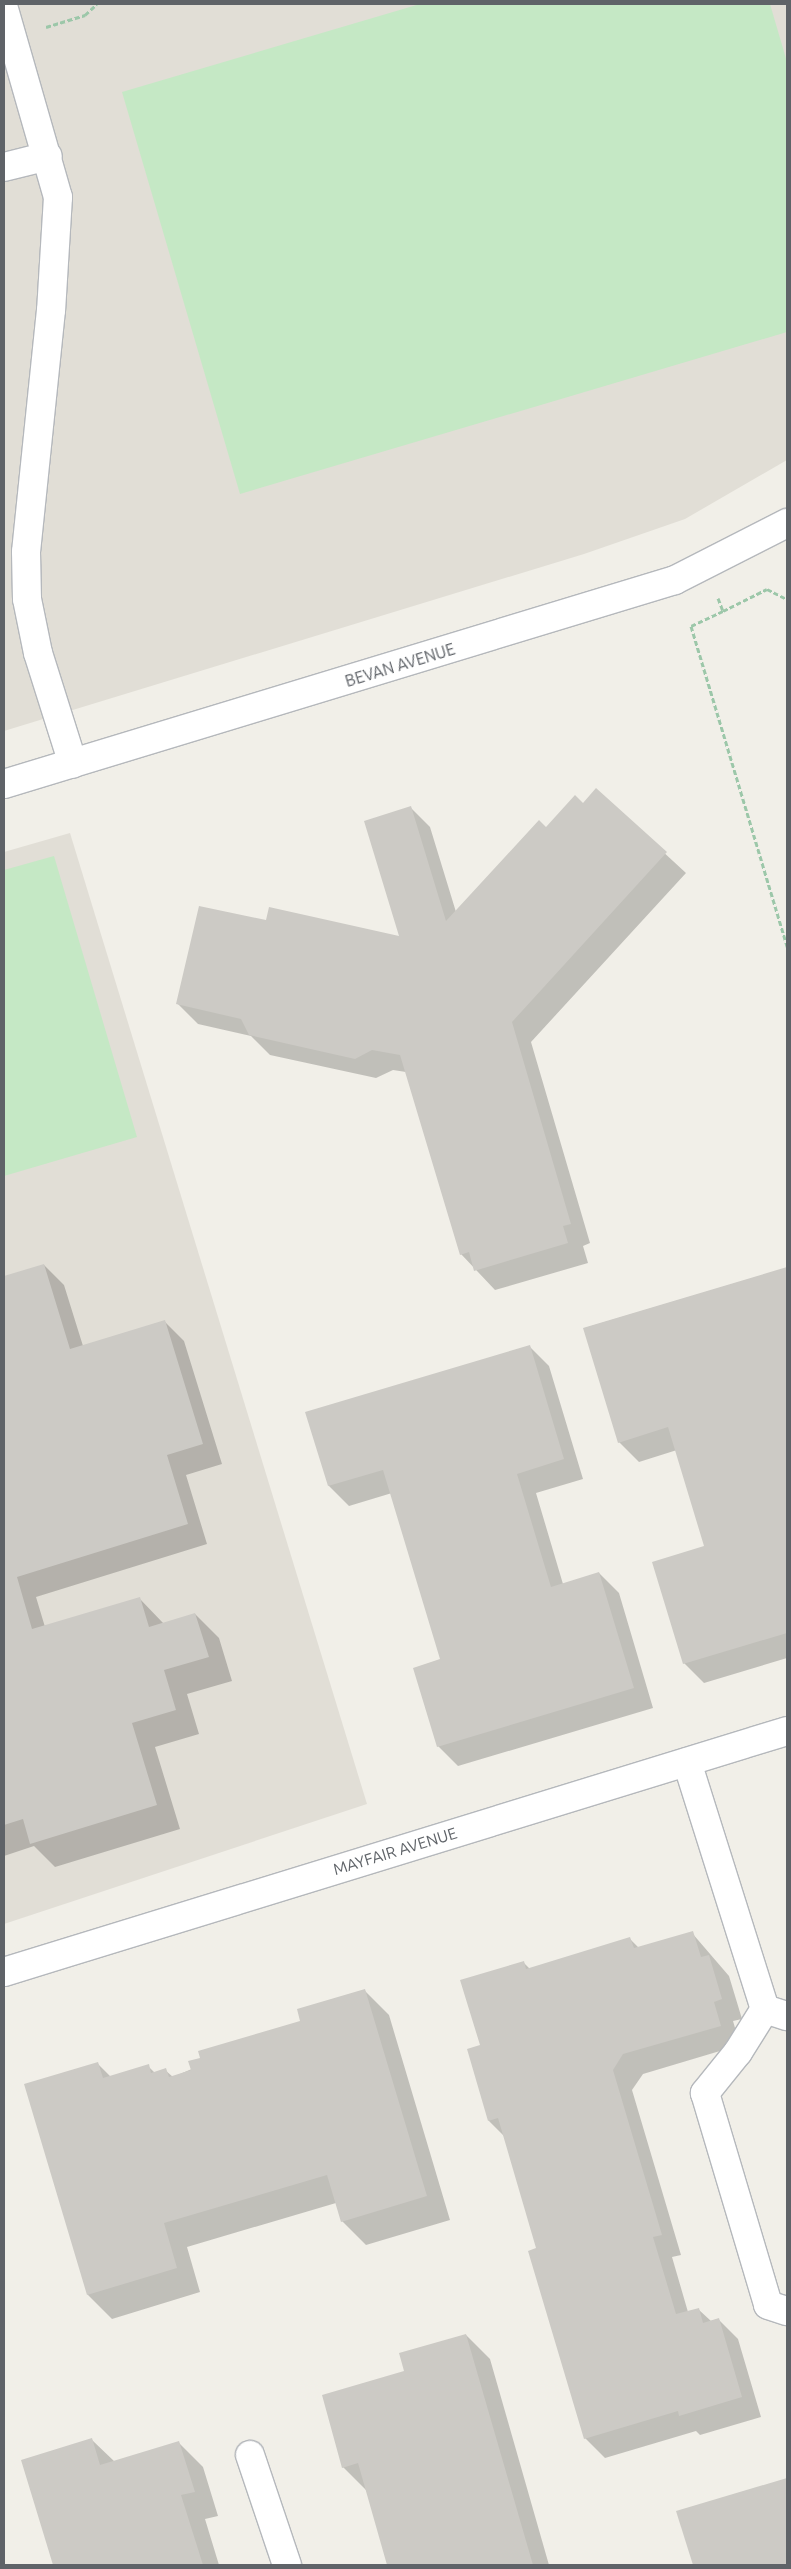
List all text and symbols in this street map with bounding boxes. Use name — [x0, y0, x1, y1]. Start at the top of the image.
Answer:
street label: BEVAN AVENUE — [343, 639, 457, 691]
street label: MAYFAIR AVENUE — [331, 1823, 459, 1879]

